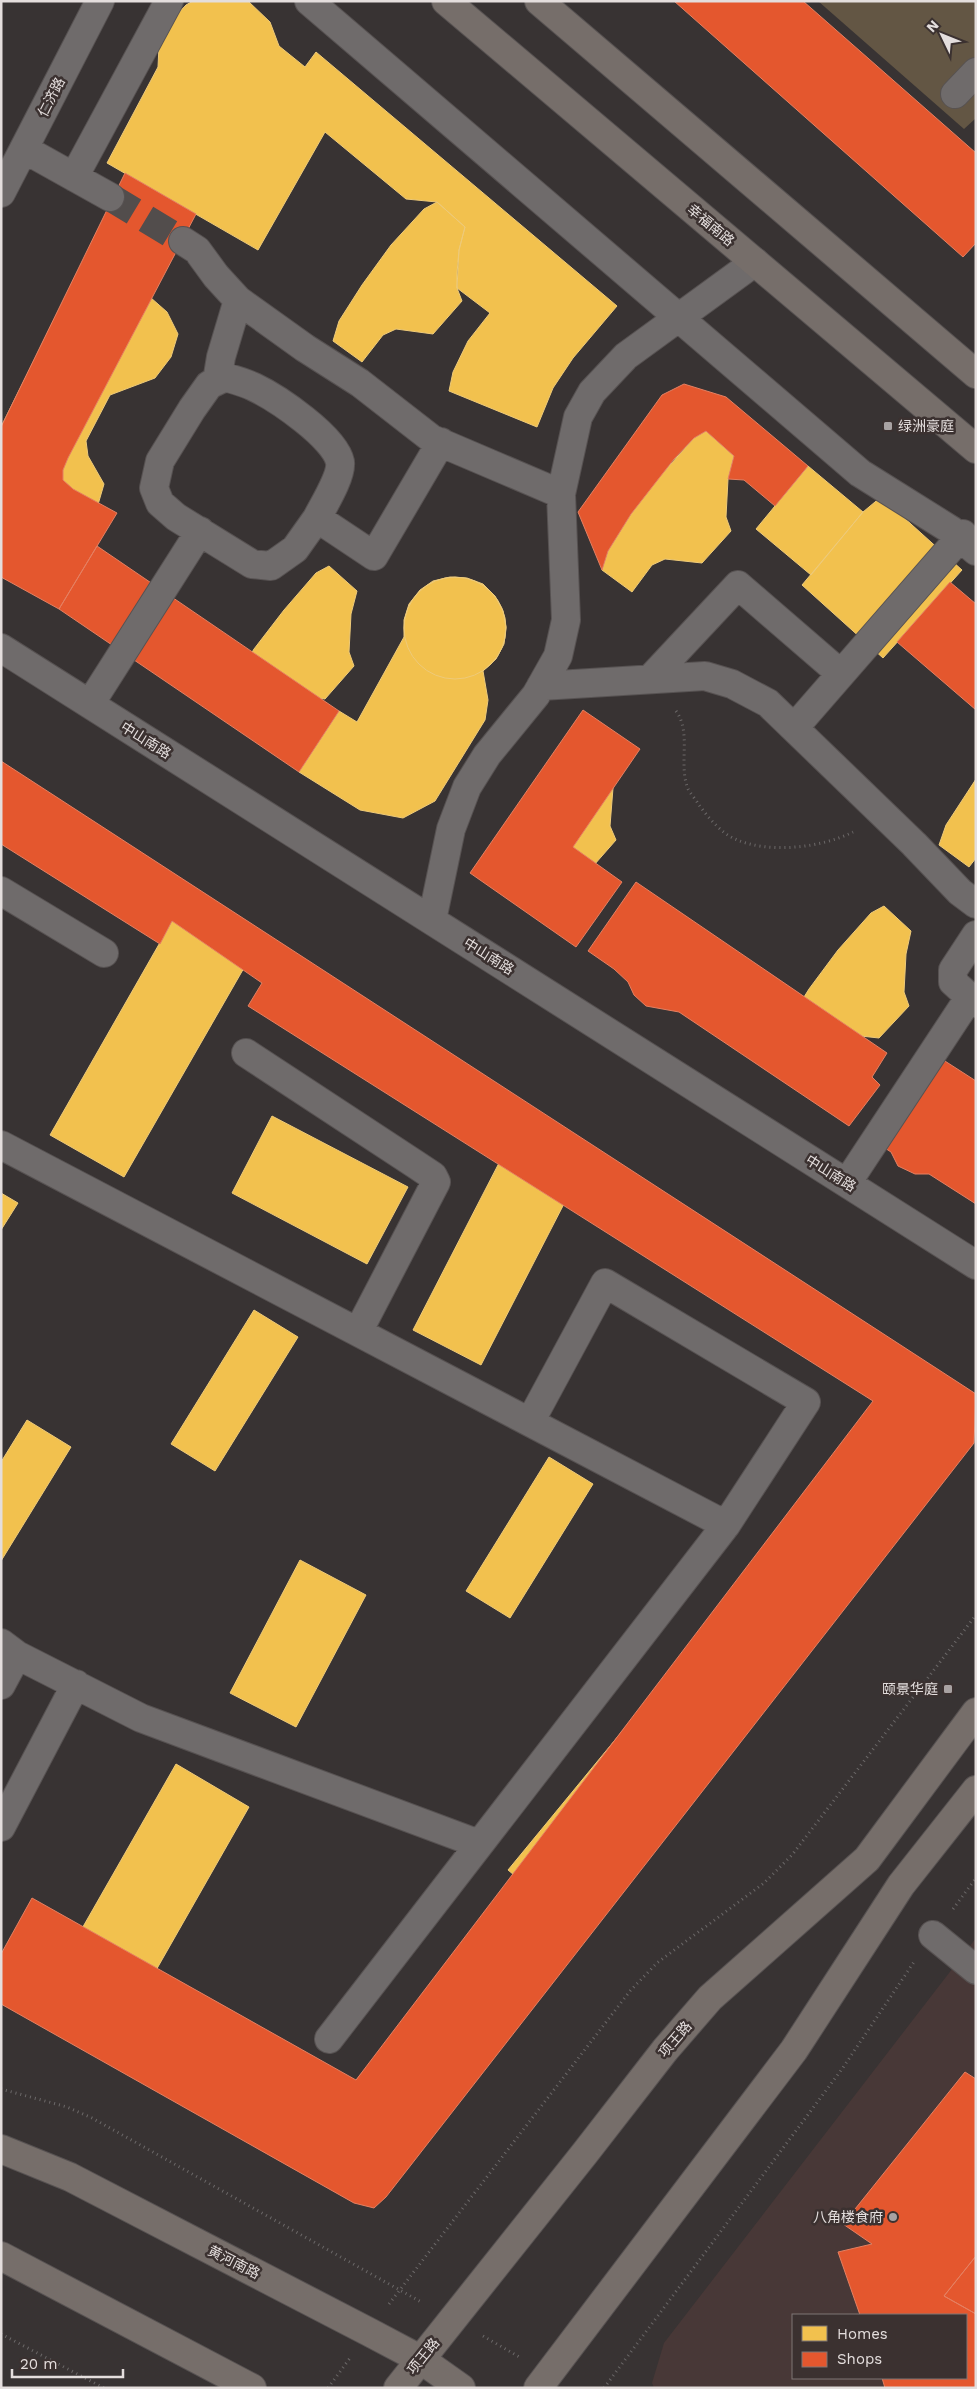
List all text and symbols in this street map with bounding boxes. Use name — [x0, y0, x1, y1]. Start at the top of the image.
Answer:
north arrow — [917, 10, 967, 60]
text: N — [923, 17, 942, 35]
street label: 仁济路 — [34, 75, 68, 119]
street label: 幸福南路 — [684, 201, 738, 249]
place label: 绿洲豪庭 — [898, 418, 954, 434]
marker: 绿洲豪庭 — [882, 420, 894, 432]
street label: 中山南路 — [118, 718, 174, 762]
street label: 中山南路 — [461, 934, 517, 978]
street label: 中山南路 — [803, 1151, 859, 1195]
place label: 颐景华庭 — [882, 1681, 938, 1697]
marker: 颐景华庭 — [942, 1683, 954, 1695]
street label: 项王路 — [655, 2018, 695, 2060]
place label: 八角楼食府 — [813, 2209, 883, 2225]
marker: 八角楼食府 — [887, 2211, 899, 2223]
street label: 黄河南路 — [205, 2242, 263, 2282]
legend — [792, 2314, 967, 2379]
text: Homes — [837, 2325, 888, 2343]
street label: 项王路 — [404, 2335, 442, 2377]
scale bar — [12, 2346, 124, 2378]
text: Shops — [837, 2350, 882, 2368]
text: 20 m — [20, 2355, 58, 2373]

